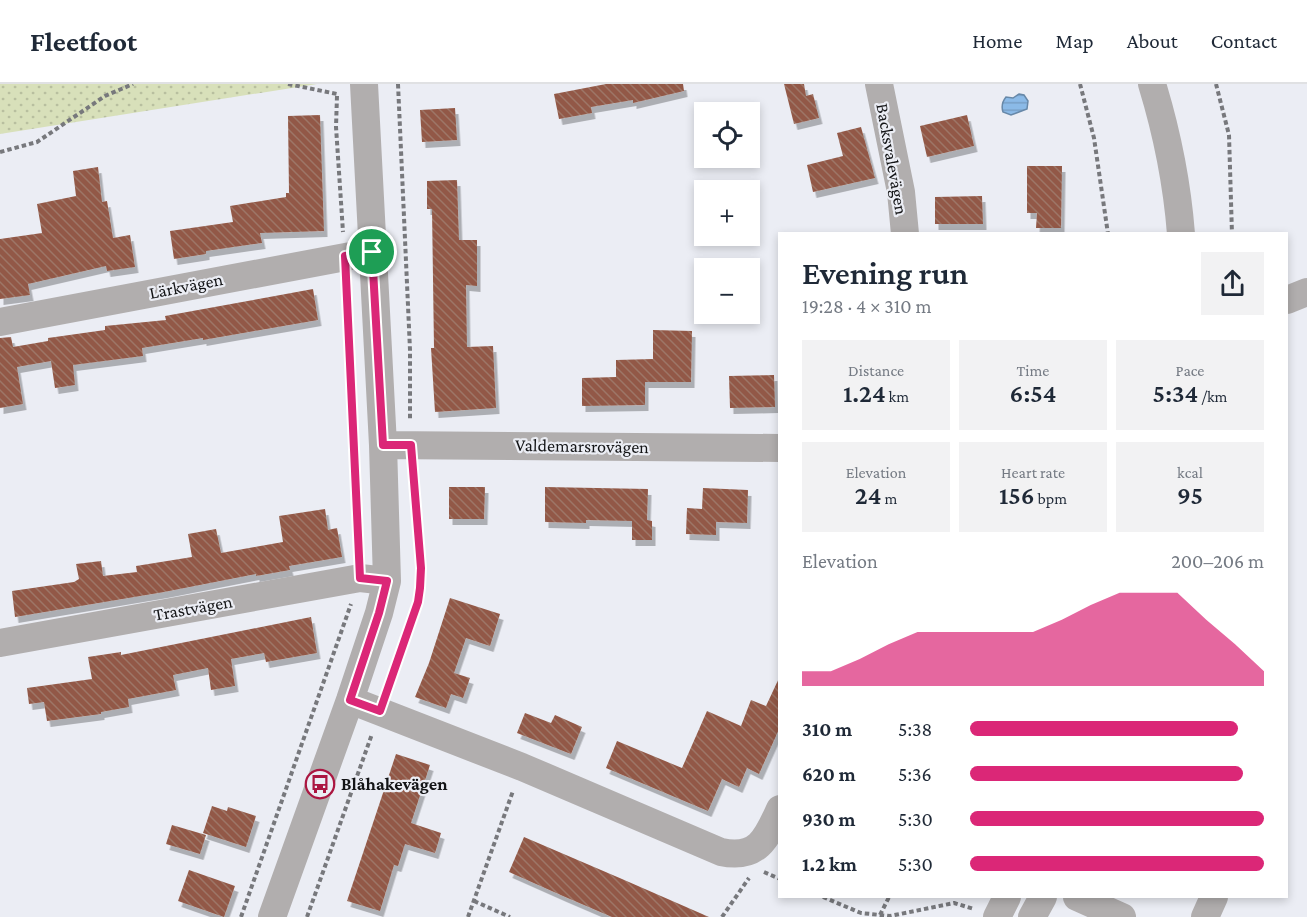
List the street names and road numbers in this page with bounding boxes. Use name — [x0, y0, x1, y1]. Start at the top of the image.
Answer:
street label: Backsvalevägen — [872, 102, 912, 217]
street label: Lärkvägen — [147, 269, 225, 303]
street label: Valdemarsrovägen — [515, 435, 649, 457]
street label: Trastvägen — [152, 591, 234, 625]

